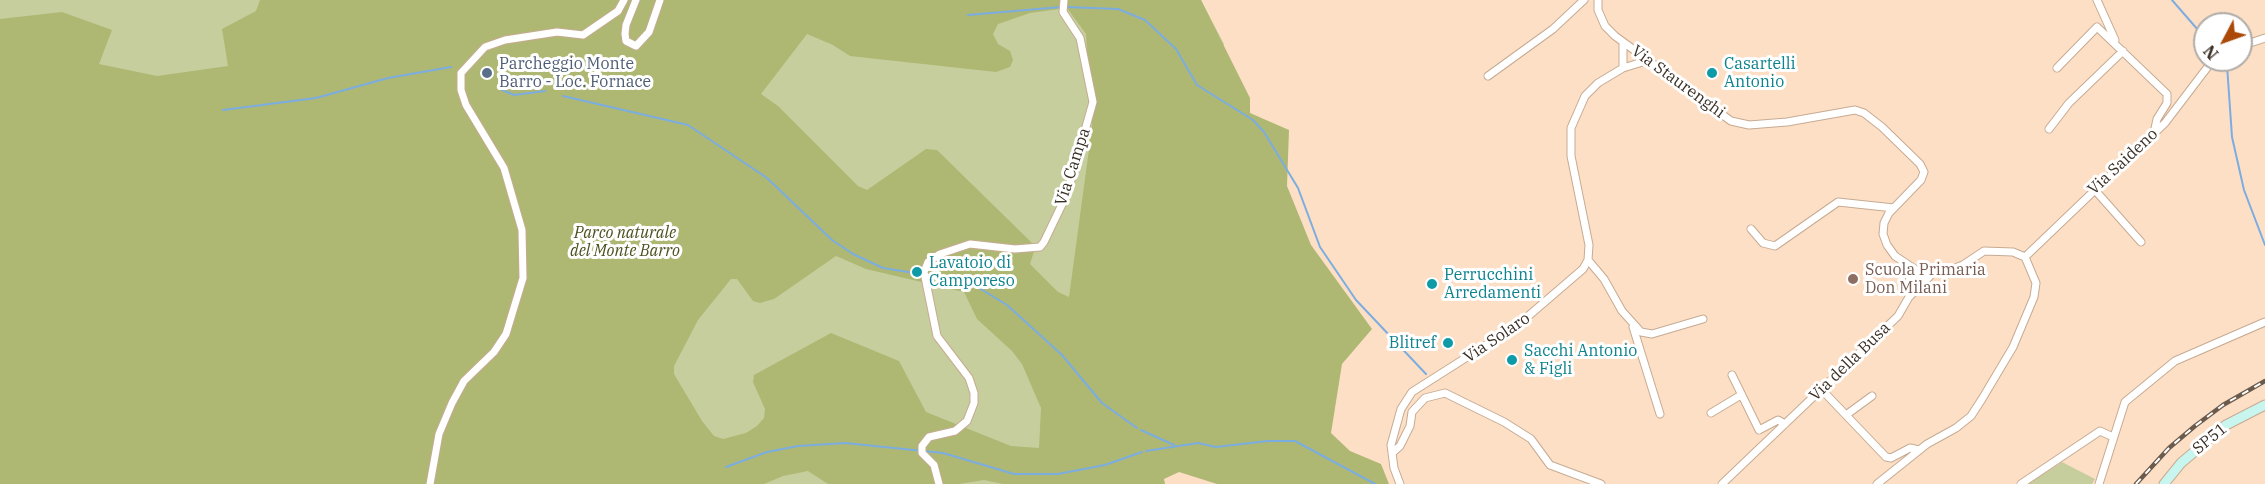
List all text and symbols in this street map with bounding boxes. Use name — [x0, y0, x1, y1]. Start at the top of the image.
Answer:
north arrow — [2193, 12, 2253, 72]
text: N — [2199, 41, 2223, 64]
street label: Via Staurenghi — [1627, 42, 1729, 122]
place label: Parcheggio Monte Barro - Loc. Fornace — [499, 54, 651, 92]
place label: Casartelli Antonio — [1724, 54, 1796, 92]
marker: Parcheggio Monte Barro - Loc. Fornace — [480, 66, 494, 80]
marker: Casartelli Antonio — [1705, 66, 1719, 80]
street label: Via Saideno — [2084, 125, 2162, 199]
street label: Via Campa — [1051, 126, 1095, 208]
park label: Parco naturale del Monte Barro — [570, 223, 680, 261]
place label: Lavatoio di Camporeso — [929, 253, 1015, 291]
place label: Scuola Primaria Don Milani — [1865, 260, 1986, 298]
marker: Lavatoio di Camporeso — [910, 265, 924, 279]
place label: Perrucchini Arredamenti — [1444, 265, 1541, 303]
marker: Scuola Primaria Don Milani — [1846, 272, 1860, 286]
marker: Perrucchini Arredamenti — [1425, 277, 1439, 291]
street label: Via Solaro — [1460, 309, 1534, 367]
street label: Via della Busa — [1806, 319, 1894, 405]
place label: Blitref — [1389, 333, 1436, 353]
marker: Blitref — [1441, 336, 1455, 350]
place label: Sacchi Antonio & Figli — [1524, 341, 1637, 379]
marker: Sacchi Antonio & Figli — [1505, 353, 1519, 367]
street label: SP51 — [2189, 419, 2231, 459]

